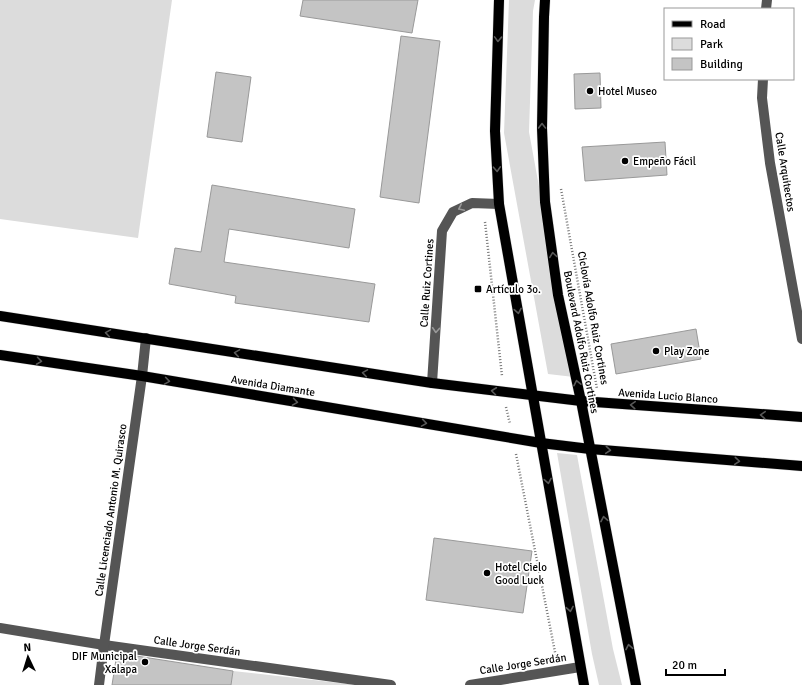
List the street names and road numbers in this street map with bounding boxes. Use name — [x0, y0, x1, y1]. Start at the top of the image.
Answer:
street label: Calle Arquitectos — [772, 131, 798, 213]
street label: Calle Ruiz Cortines — [417, 238, 437, 328]
street label: Ciclovía Adolfo Ruiz Cortines — [575, 250, 611, 386]
street label: Boulevard Adolfo Ruiz Cortines — [561, 269, 601, 415]
street label: Avenida Diamante — [230, 373, 316, 399]
street label: Avenida Lucio Blanco — [618, 386, 719, 406]
street label: Calle Licenciado Antonio M. Quirasco — [92, 423, 130, 597]
street label: Calle Jorge Serdán — [153, 633, 241, 659]
street label: Calle Jorge Serdán — [479, 651, 567, 677]

